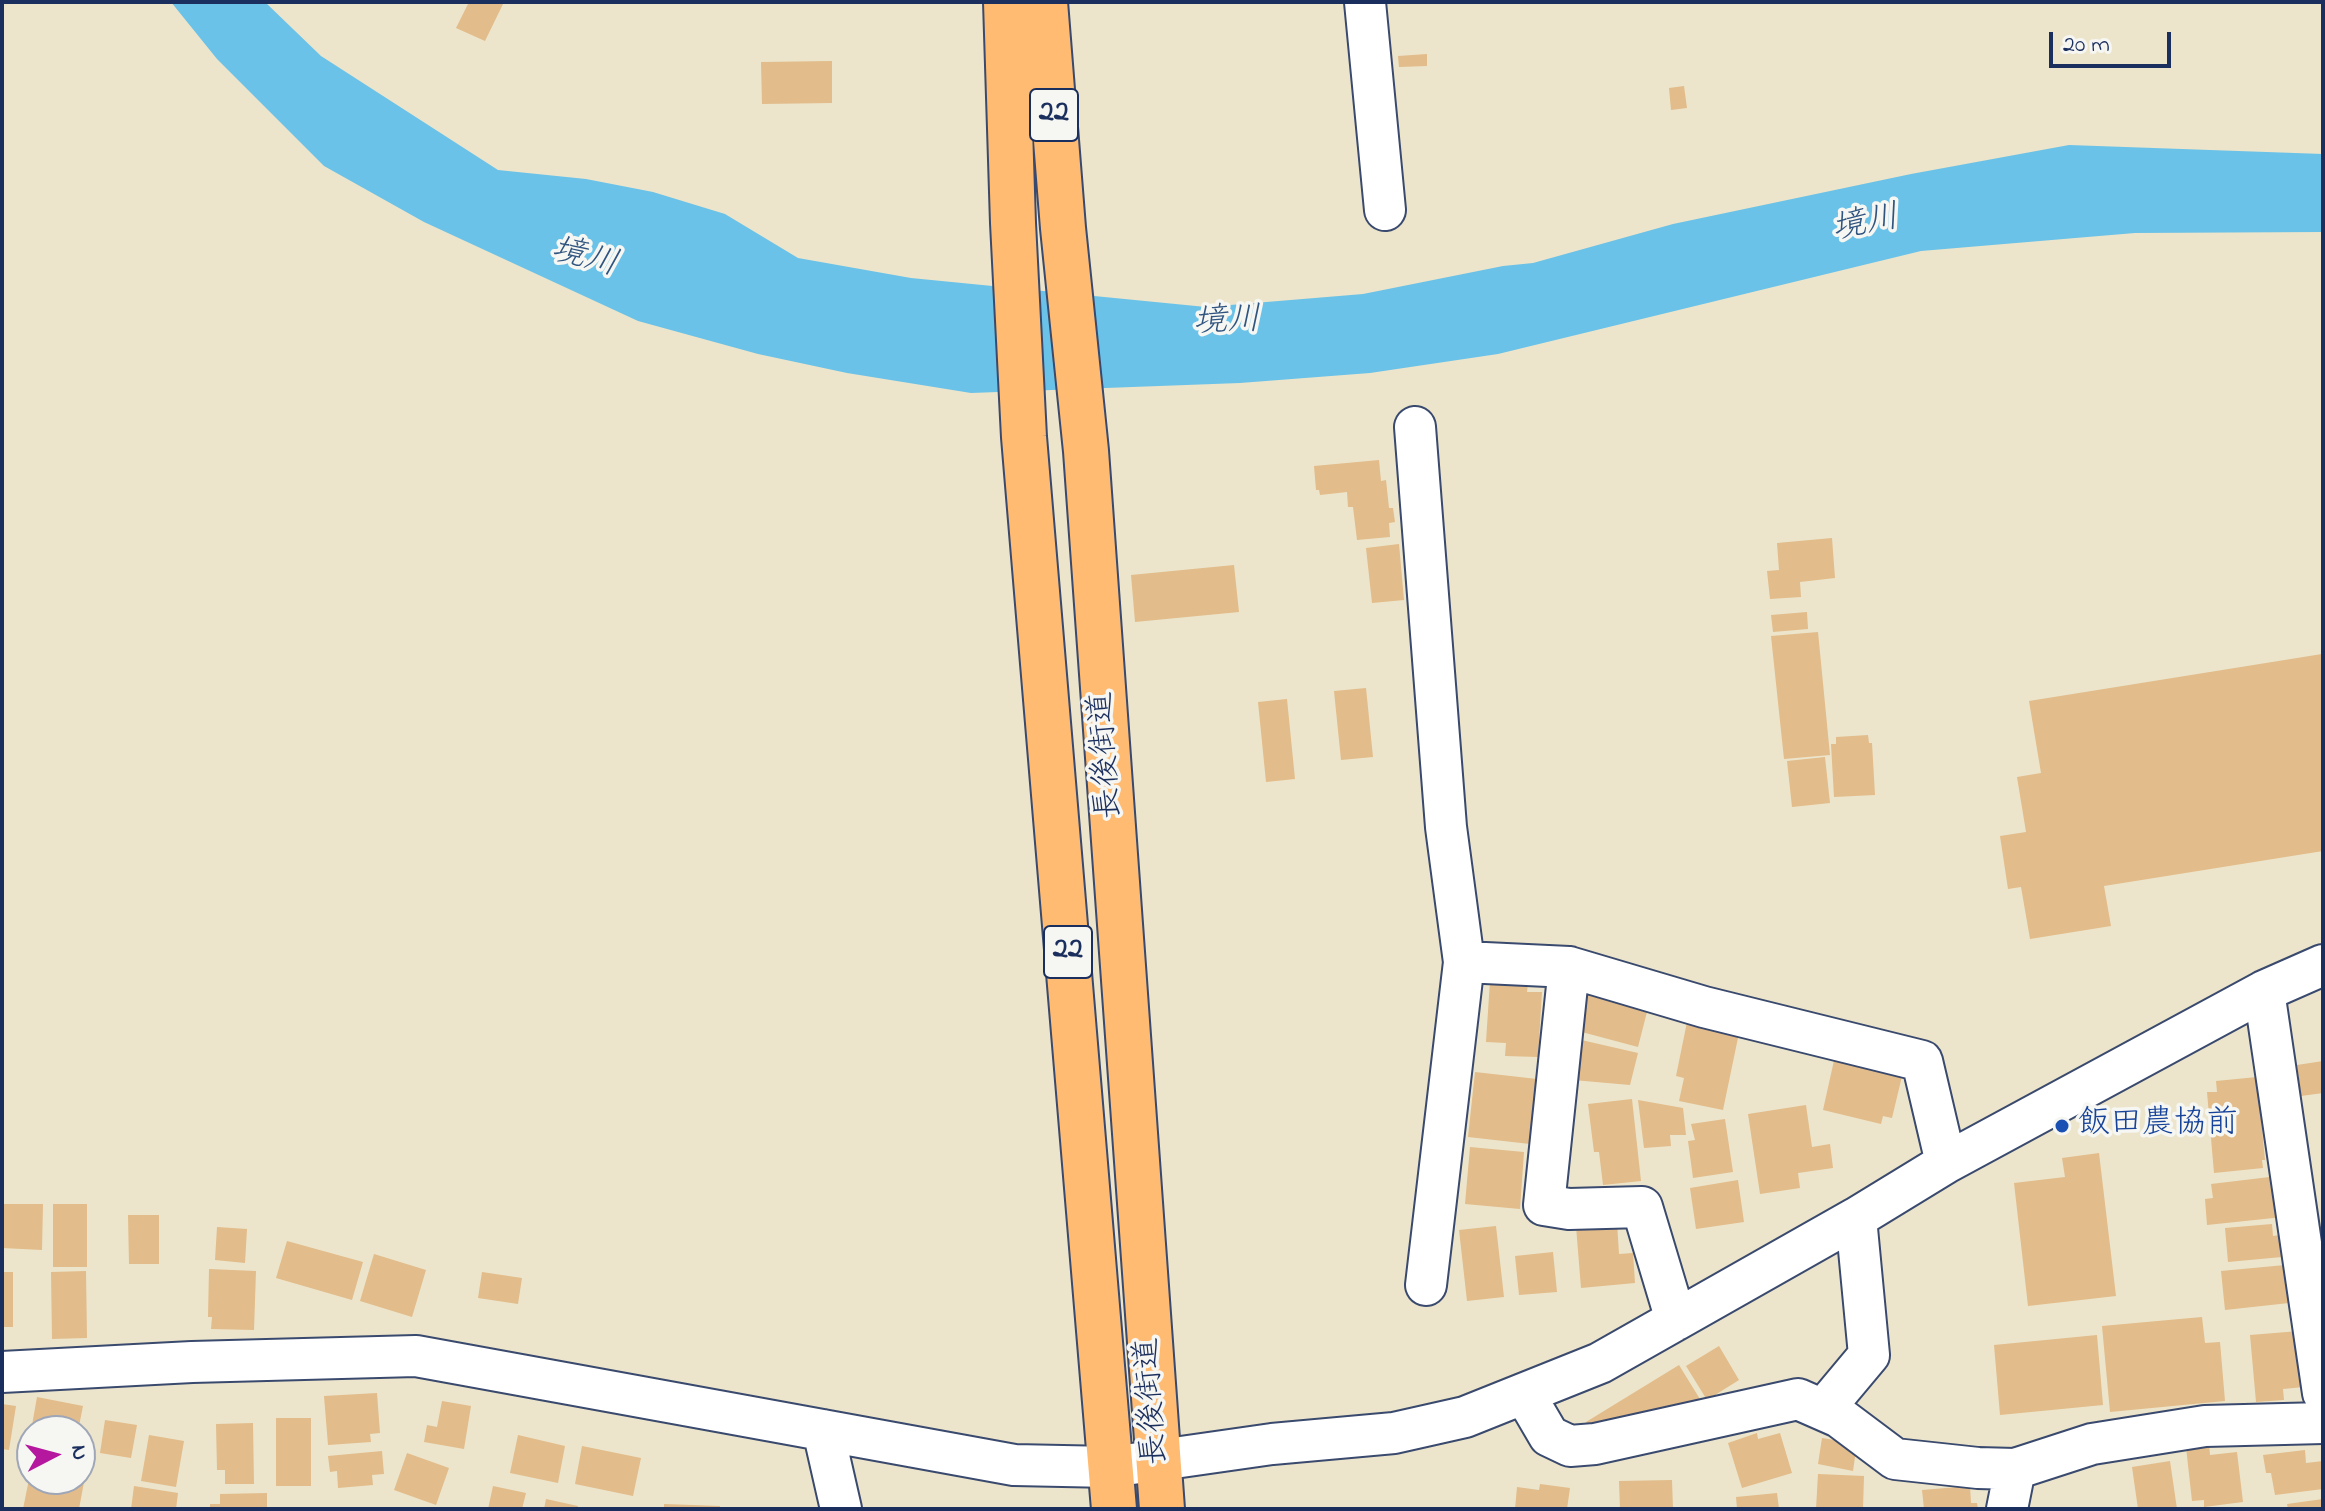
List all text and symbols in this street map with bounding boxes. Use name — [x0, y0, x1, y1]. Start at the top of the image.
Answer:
scale bar — [2053, 16, 2175, 66]
text: 20 m — [2063, 28, 2110, 63]
road number: 22 — [1030, 89, 1078, 141]
water label: 境川 — [1829, 199, 1903, 253]
water label: 境川 — [546, 231, 622, 289]
water label: 境川 — [1192, 302, 1262, 346]
street label: 長後街道 — [1084, 690, 1132, 820]
road number: 22 — [1044, 926, 1092, 978]
place label: 飯田農協前 — [2078, 1107, 2238, 1145]
marker: 飯田農協前 — [2053, 1117, 2071, 1135]
street label: 長後街道 — [1130, 1336, 1178, 1466]
north arrow — [16, 1415, 96, 1495]
text: N — [61, 1444, 95, 1462]

